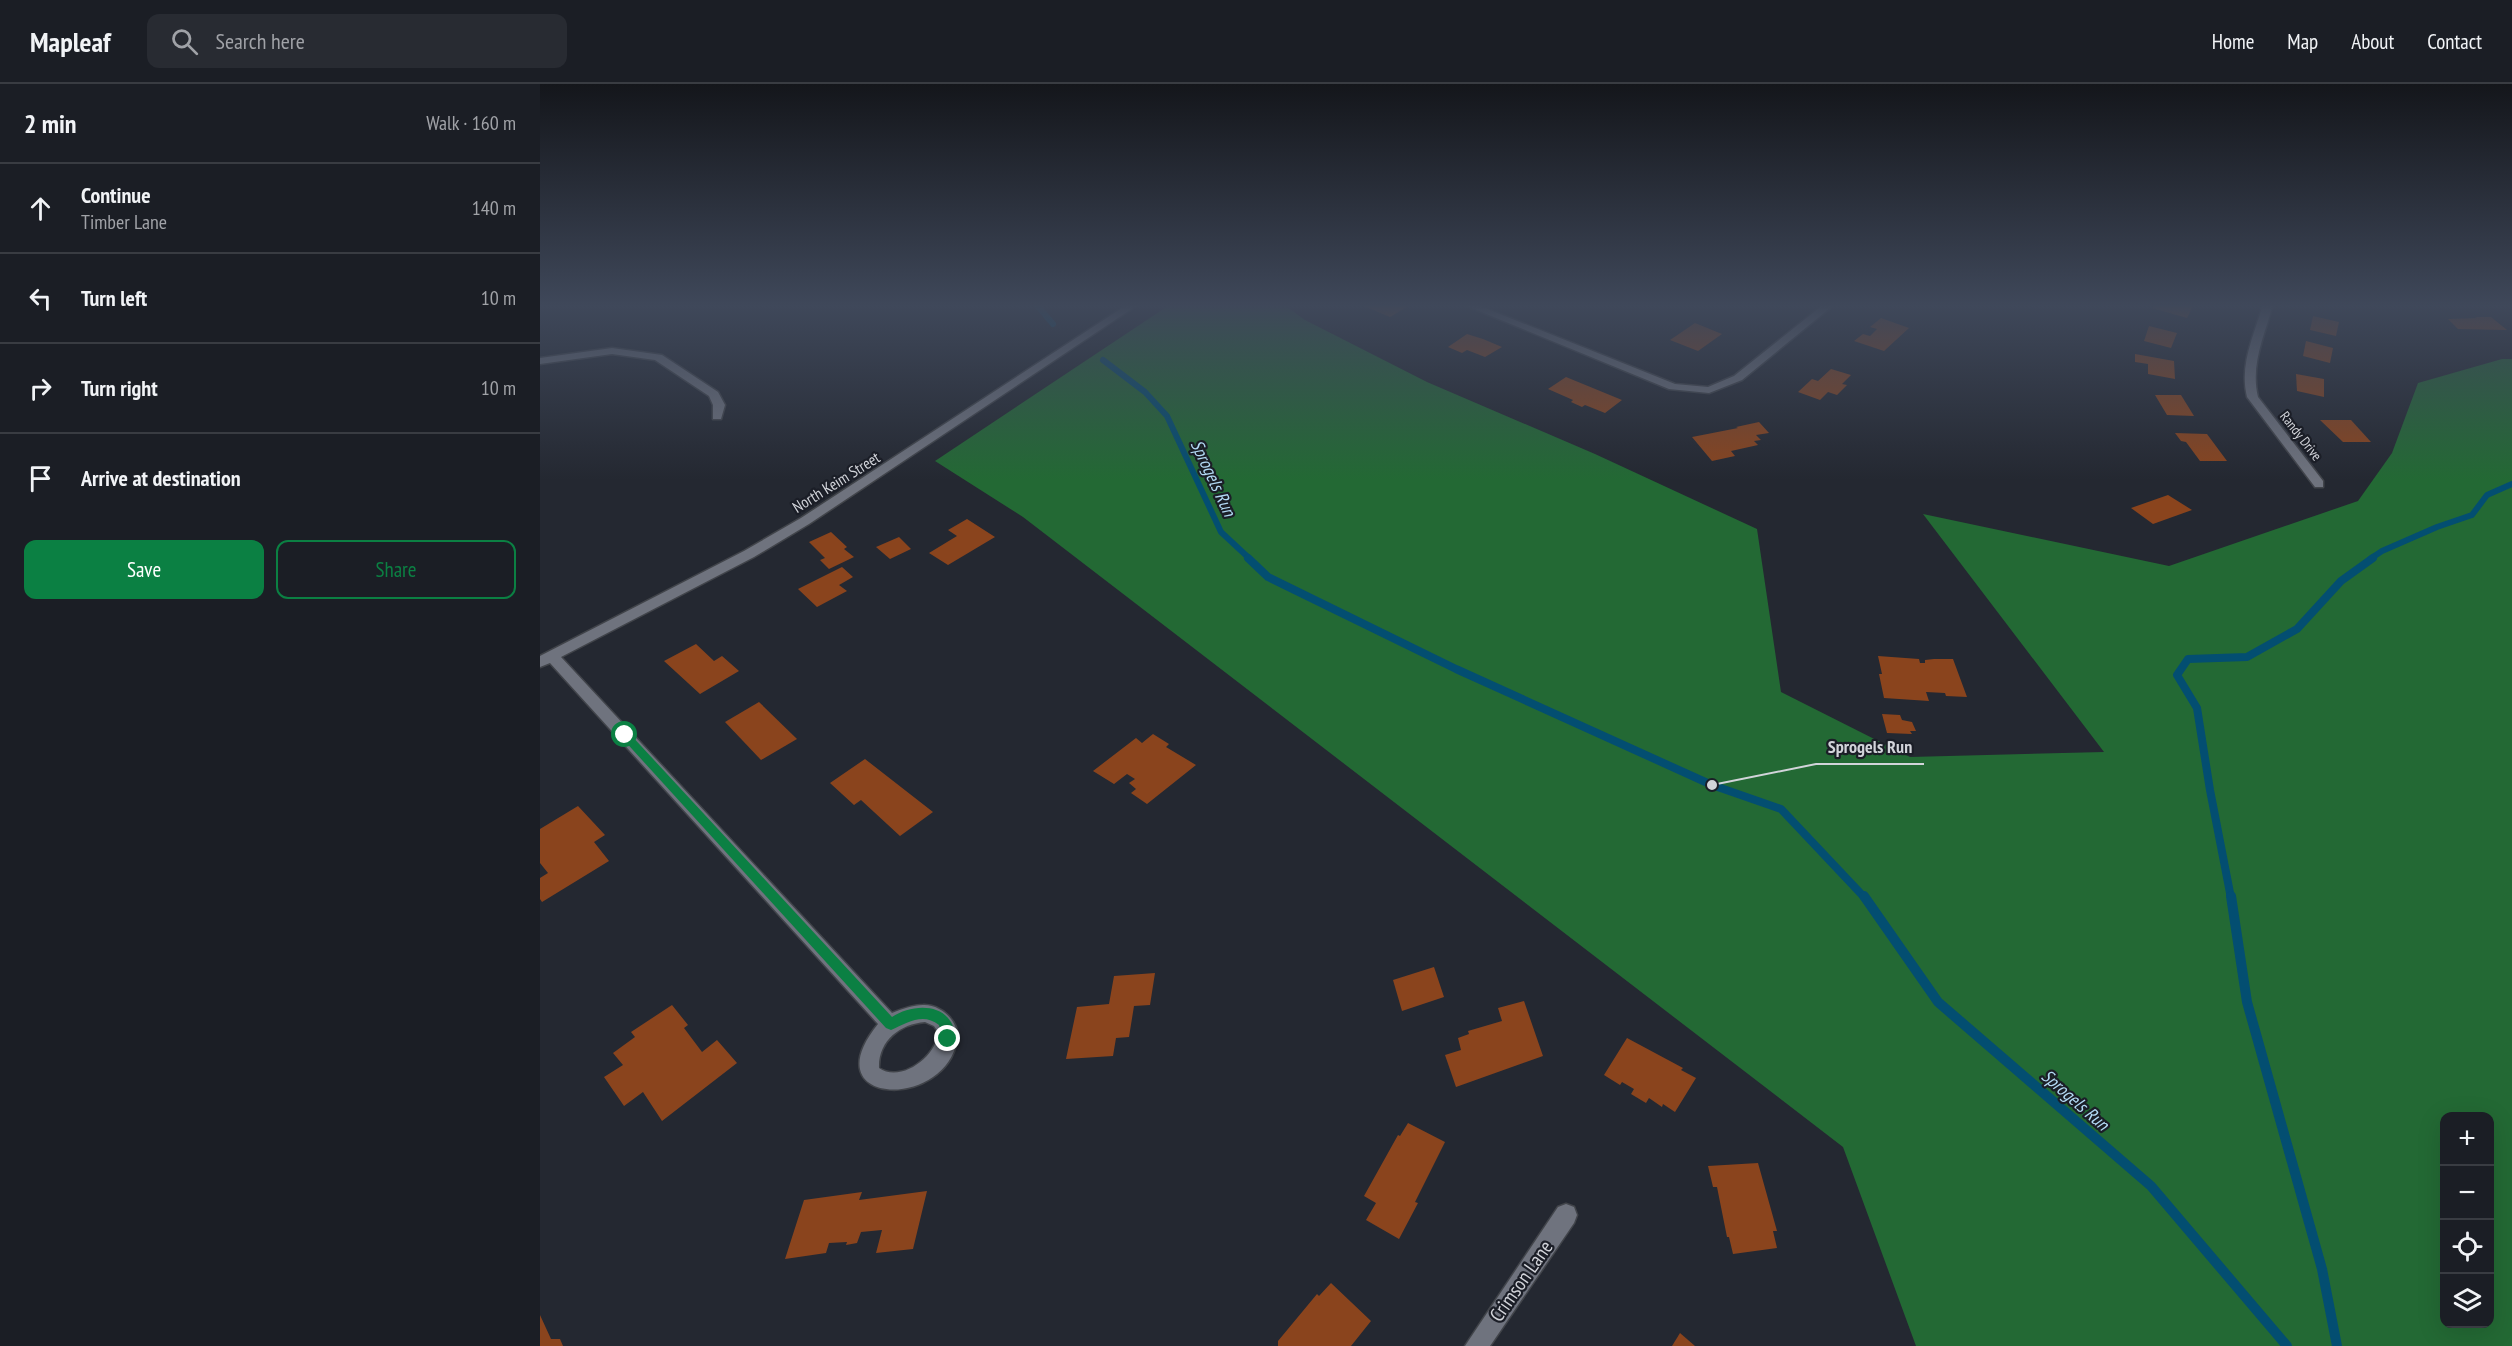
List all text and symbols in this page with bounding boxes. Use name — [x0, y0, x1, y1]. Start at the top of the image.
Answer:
search box — [147, 14, 567, 68]
text: Mapleaf — [30, 23, 111, 60]
icon: search — [168, 25, 201, 58]
text: Search here — [216, 27, 305, 55]
text: Home — [2212, 28, 2254, 55]
text: Map — [2287, 28, 2318, 55]
text: About — [2351, 28, 2394, 55]
text: Contact — [2427, 28, 2482, 55]
text: 2 min — [24, 107, 77, 140]
text: Walk · 160 m — [426, 110, 516, 136]
text: Continue — [81, 181, 151, 209]
icon: ahead — [24, 192, 57, 225]
text: 140 m — [472, 195, 516, 221]
text: Timber Lane — [81, 209, 167, 235]
icon: left — [24, 282, 57, 315]
text: Turn left — [81, 284, 147, 312]
text: 10 m — [481, 285, 516, 311]
icon: right — [24, 372, 57, 405]
text: Turn right — [81, 374, 158, 402]
text: 10 m — [481, 375, 516, 401]
street label: Randy Drive — [2276, 408, 2326, 464]
water label: Sprogels Run — [1186, 436, 1242, 521]
street label: North Keim Street — [789, 447, 884, 517]
icon: arrive — [24, 462, 57, 495]
text: Arrive at destination — [81, 464, 241, 492]
button: Save — [24, 540, 264, 599]
button: Share — [276, 540, 516, 599]
route start — [611, 721, 637, 747]
callout: Sprogels Run — [1816, 728, 1924, 764]
text: Sprogels Run — [1828, 735, 1912, 758]
route end — [934, 1025, 960, 1051]
water label: Sprogels Run — [2037, 1064, 2115, 1136]
map controls — [2440, 1112, 2494, 1328]
button: + — [2440, 1112, 2494, 1166]
button: − — [2440, 1166, 2494, 1220]
button: locate — [2440, 1220, 2494, 1274]
street label: Crimson Lane — [1484, 1235, 1558, 1327]
button: layers — [2440, 1274, 2494, 1328]

